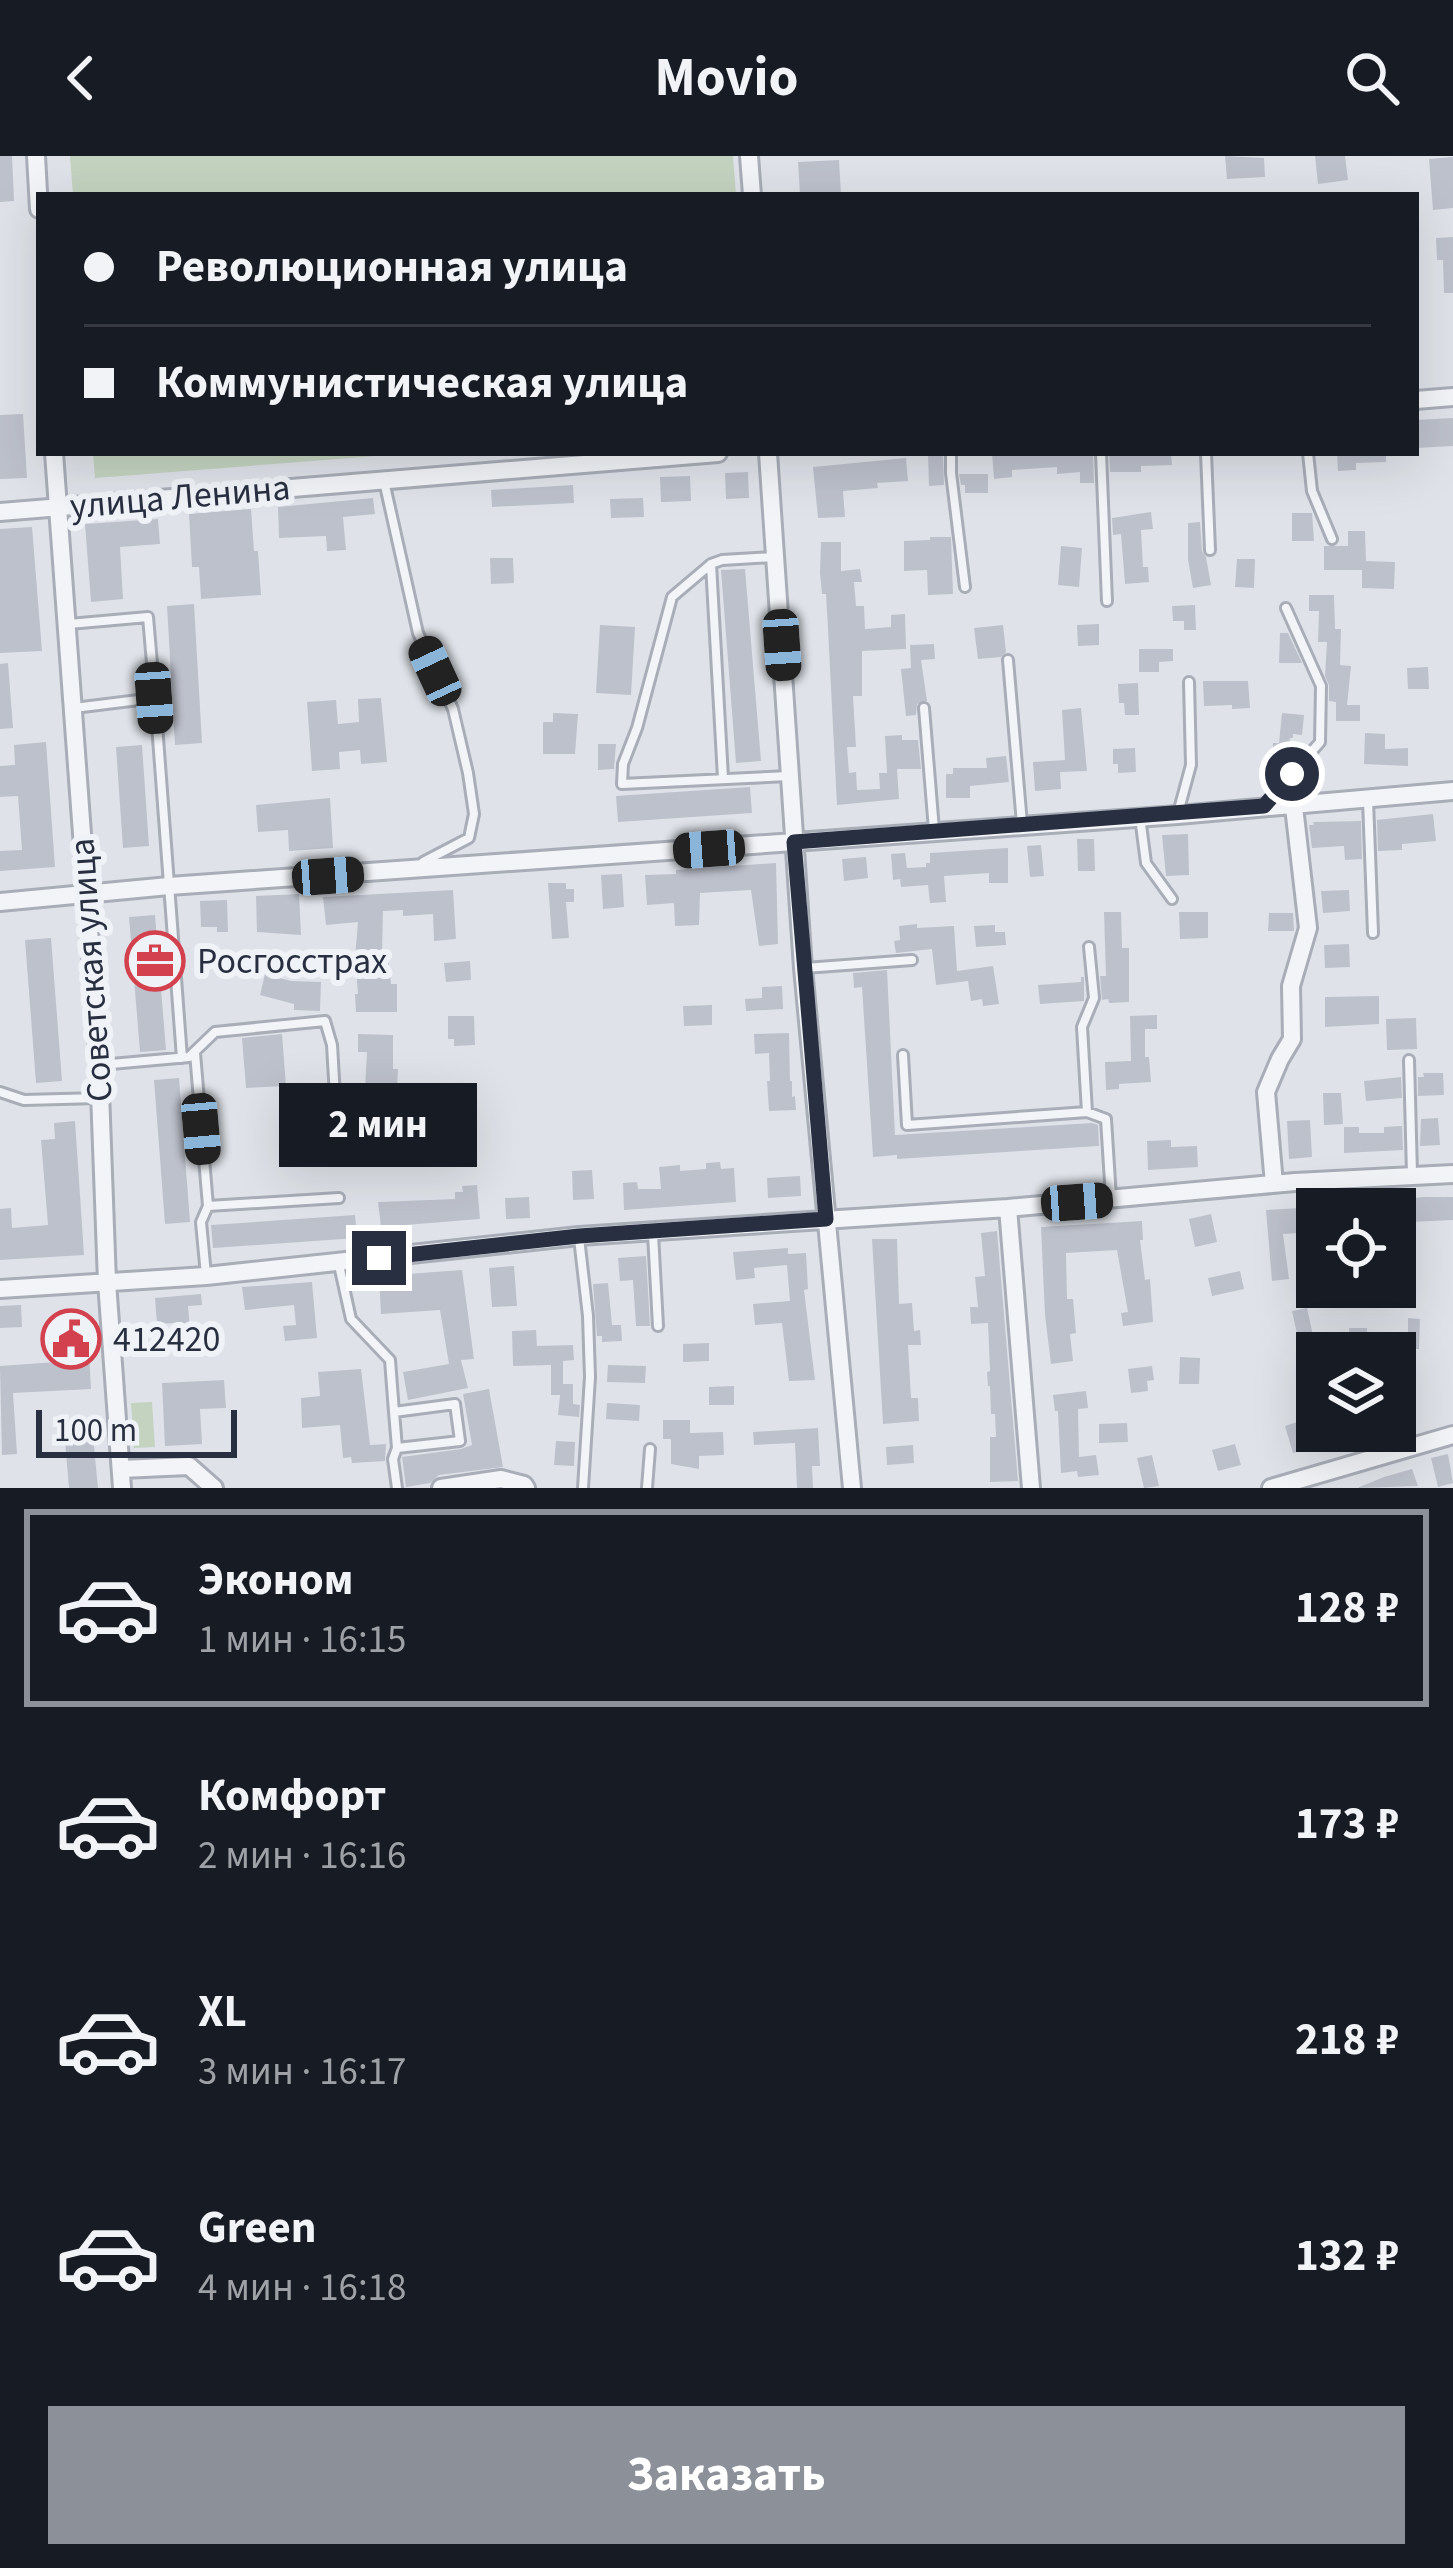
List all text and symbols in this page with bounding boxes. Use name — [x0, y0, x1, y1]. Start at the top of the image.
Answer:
text: Movio — [655, 40, 798, 117]
icon: back — [48, 45, 114, 111]
icon: search — [1339, 45, 1405, 111]
text: Революционная улица — [156, 235, 628, 299]
text: Коммунистическая улица — [156, 351, 688, 415]
street label: улица Ленина — [68, 462, 292, 532]
car — [762, 608, 802, 682]
car — [403, 631, 467, 711]
car — [134, 661, 174, 735]
route start — [1265, 747, 1319, 801]
car — [672, 829, 746, 869]
street label: Советская улица — [56, 837, 126, 1103]
car — [291, 856, 365, 896]
office icon: Росгосстрах — [124, 930, 186, 992]
place label: Росгосстрах — [197, 936, 387, 987]
callout: 2 мин — [280, 1084, 478, 1168]
car — [180, 1092, 222, 1166]
text: 2 мин — [328, 1097, 428, 1153]
car — [1040, 1182, 1114, 1222]
map controls — [1296, 1188, 1416, 1452]
button: locate — [1296, 1188, 1416, 1308]
route end — [352, 1231, 406, 1285]
public building icon: 412420 — [40, 1308, 102, 1370]
place label: 412420 — [113, 1314, 220, 1365]
button: layers — [1296, 1332, 1416, 1452]
scale bar — [36, 1404, 237, 1457]
text: 100 m — [54, 1407, 137, 1454]
text: Эконом — [198, 1548, 354, 1612]
icon: car — [54, 1554, 162, 1662]
text: 128 ₽ — [1295, 1576, 1399, 1640]
text: 1 мин · 16:15 — [198, 1612, 406, 1668]
text: Комфорт — [198, 1764, 386, 1828]
icon: car — [54, 1770, 162, 1878]
text: 173 ₽ — [1295, 1792, 1399, 1856]
text: 2 мин · 16:16 — [198, 1828, 406, 1884]
text: XL — [198, 1980, 247, 2044]
icon: car — [54, 1986, 162, 2094]
text: 218 ₽ — [1295, 2008, 1399, 2072]
text: 3 мин · 16:17 — [198, 2044, 406, 2100]
text: Green — [198, 2196, 317, 2260]
icon: car — [54, 2202, 162, 2310]
text: 132 ₽ — [1295, 2224, 1399, 2288]
text: 4 мин · 16:18 — [198, 2260, 406, 2316]
button: Заказать — [48, 2406, 1405, 2544]

